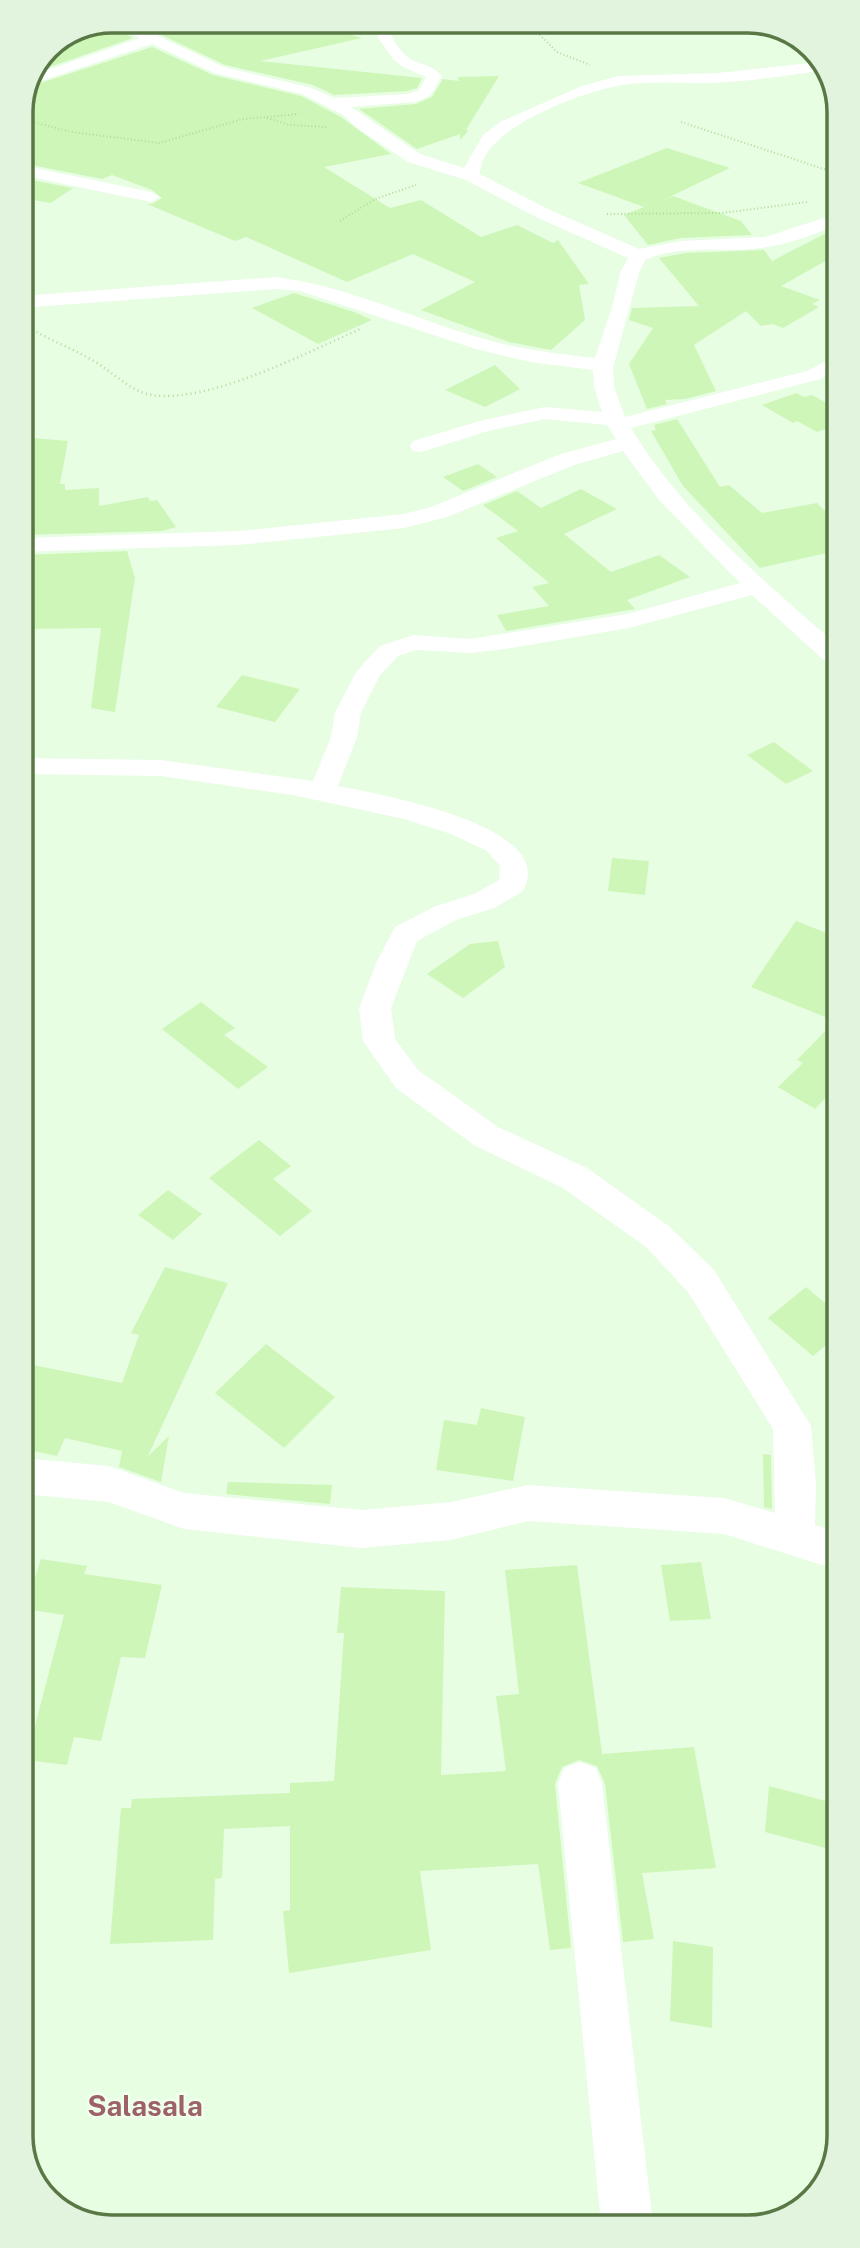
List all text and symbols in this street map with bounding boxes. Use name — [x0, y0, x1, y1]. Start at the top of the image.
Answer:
district label: Salasala — [87, 2089, 203, 2122]

